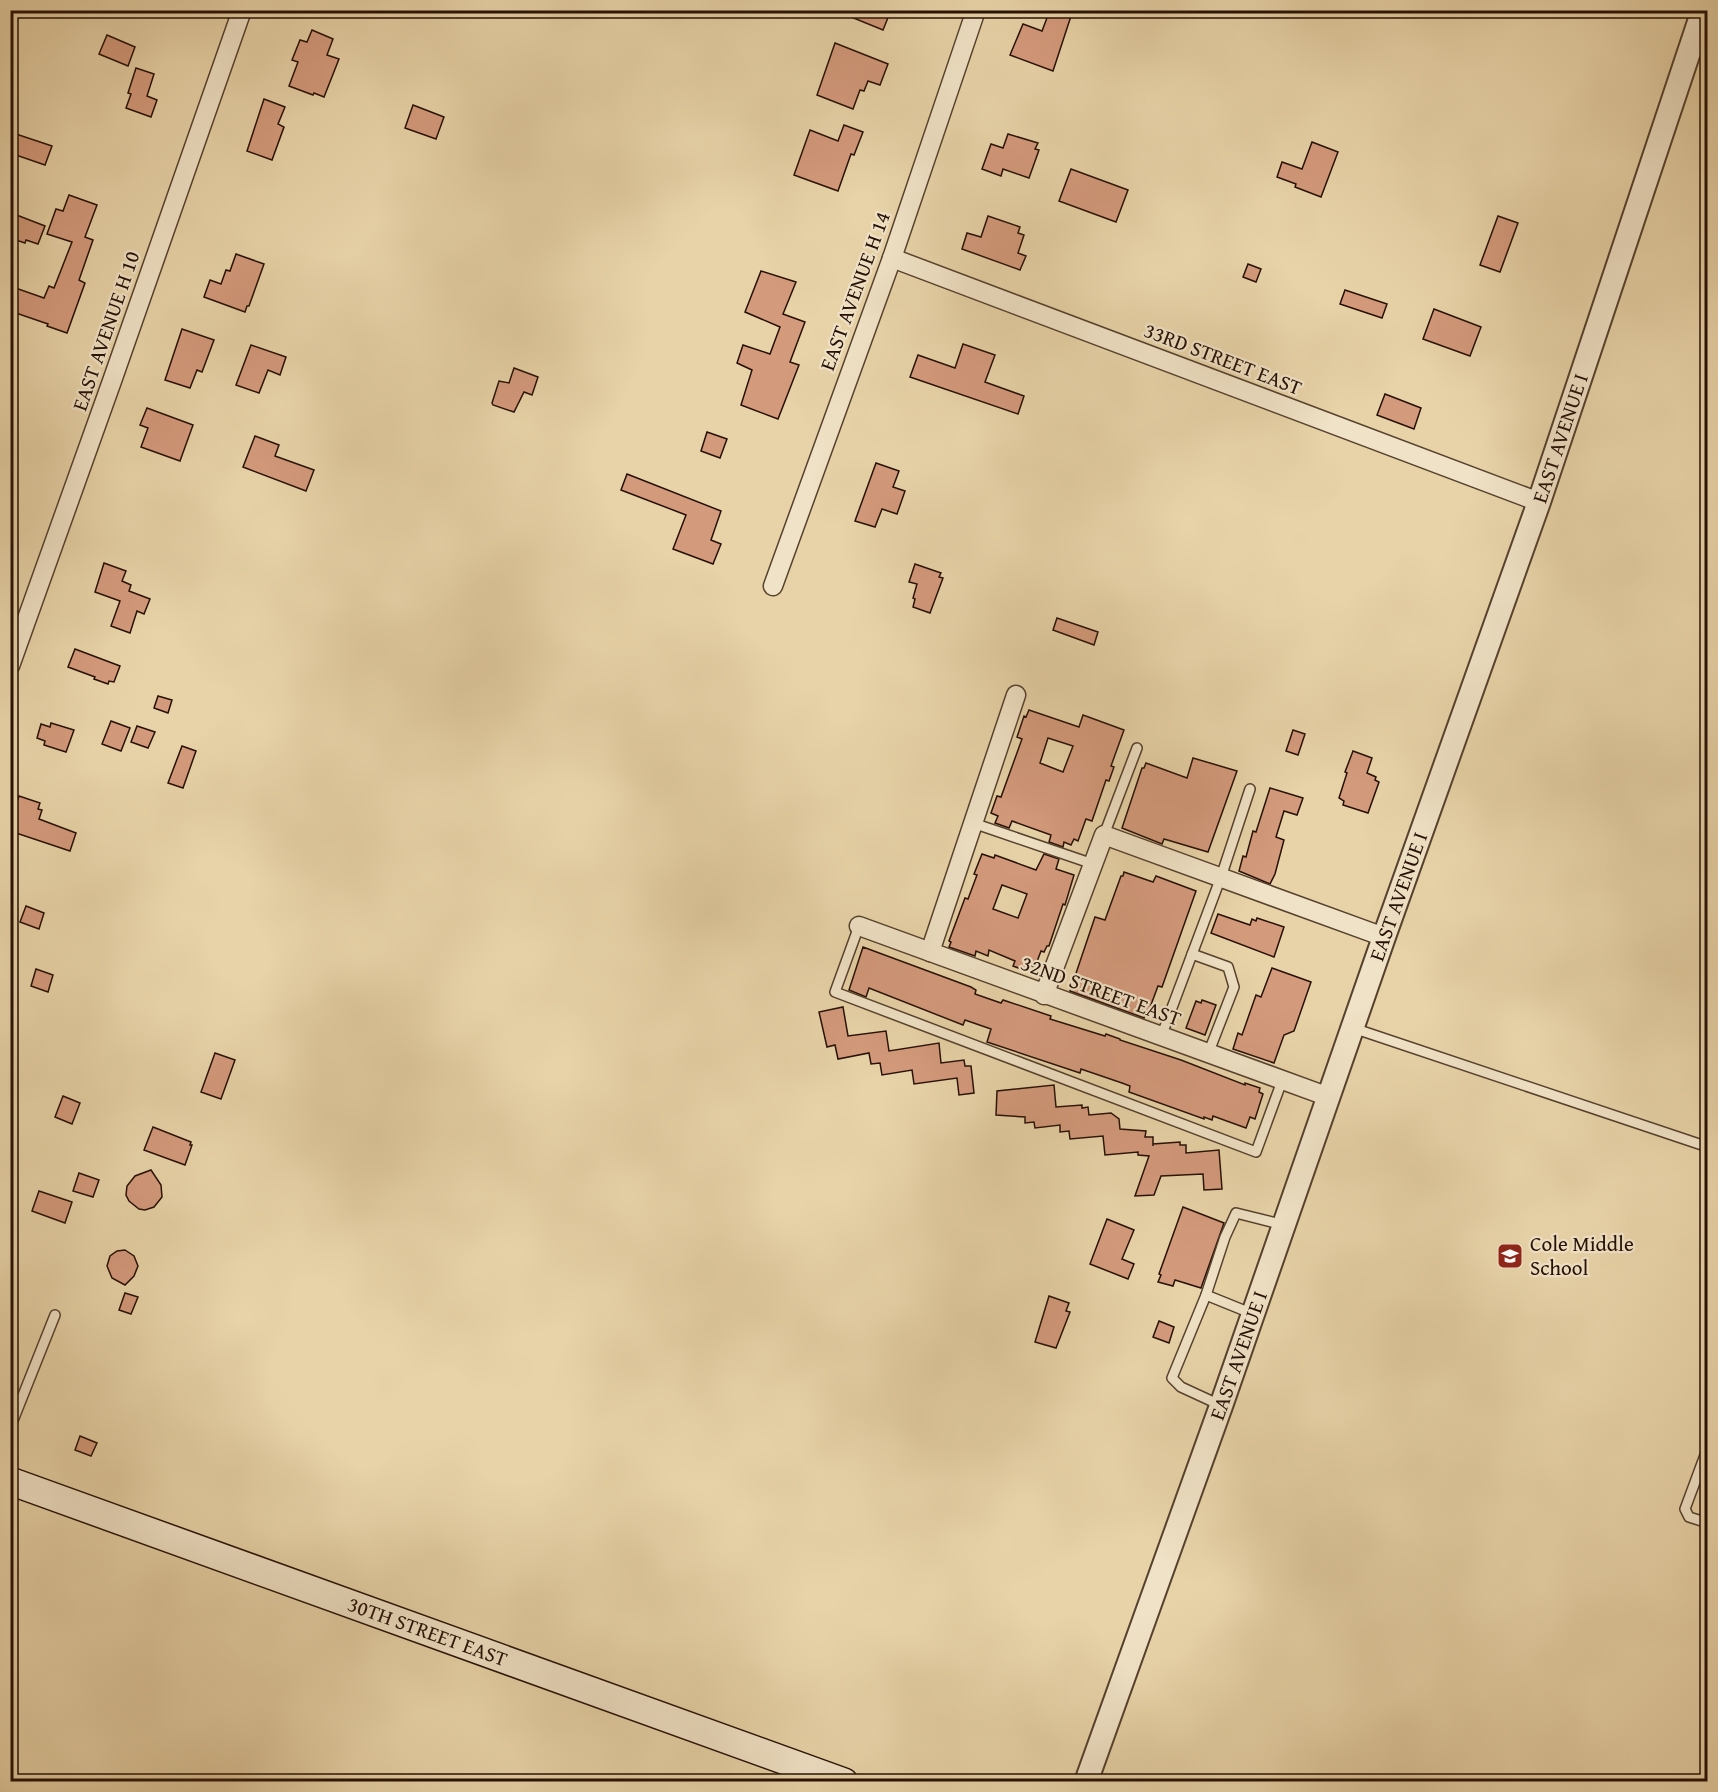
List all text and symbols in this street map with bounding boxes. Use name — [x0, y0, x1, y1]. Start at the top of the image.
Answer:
street label: EAST AVENUE H 14 — [811, 207, 898, 375]
street label: EAST AVENUE H 10 — [64, 247, 147, 415]
street label: 33RD STREET EAST — [1140, 314, 1307, 403]
street label: EAST AVENUE I — [1524, 369, 1596, 507]
street label: EAST AVENUE I — [1361, 828, 1435, 965]
street label: 32ND STREET EAST — [1017, 947, 1186, 1034]
place label: Cole Middle School — [1530, 1228, 1634, 1283]
school or university icon: Cole Middle School — [1495, 1241, 1525, 1271]
street label: EAST AVENUE I — [1201, 1287, 1275, 1424]
street label: 30TH STREET EAST — [344, 1588, 512, 1674]

